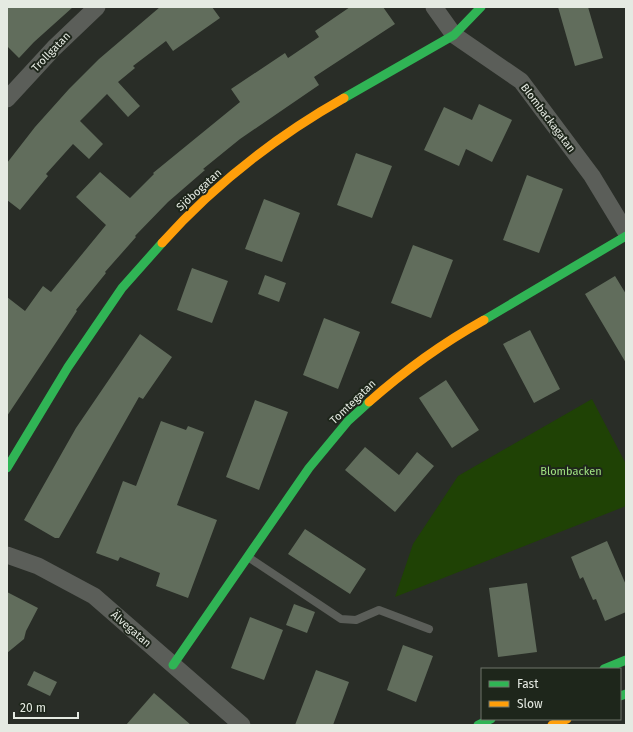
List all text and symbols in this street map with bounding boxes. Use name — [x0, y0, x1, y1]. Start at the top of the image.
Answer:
street label: Trollgatan — [29, 30, 73, 74]
street label: Blombackagatan — [518, 81, 578, 155]
street label: Sjöbogatan — [174, 166, 224, 214]
street label: Tomtegatan — [327, 377, 379, 427]
park label: Blombacken — [540, 465, 602, 478]
street label: Älvegatan — [108, 607, 154, 650]
legend — [481, 668, 621, 720]
text: Fast — [517, 677, 539, 691]
scale bar — [14, 694, 78, 720]
text: Slow — [517, 697, 543, 711]
text: 20 m — [20, 701, 46, 715]

